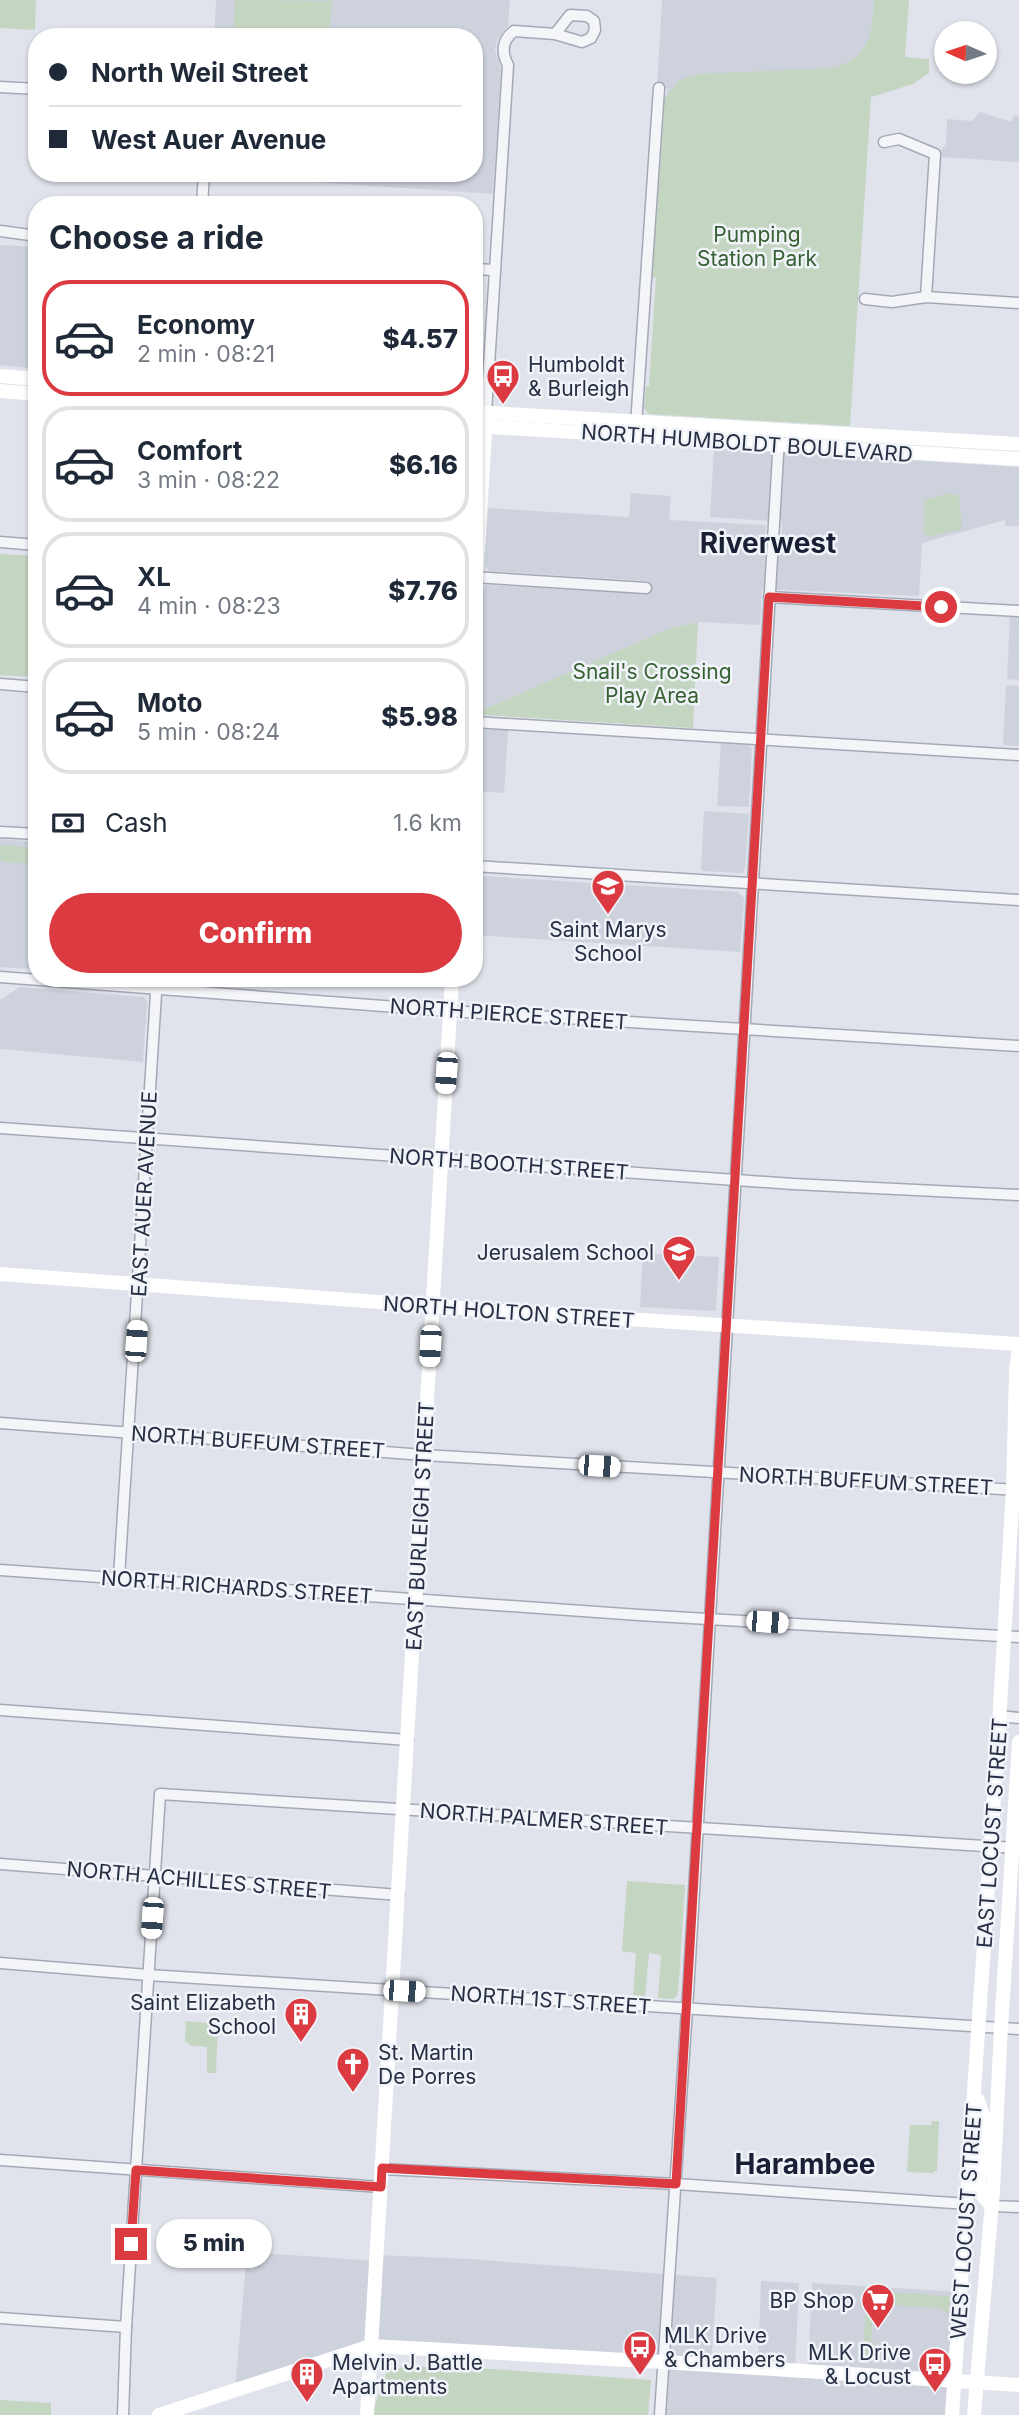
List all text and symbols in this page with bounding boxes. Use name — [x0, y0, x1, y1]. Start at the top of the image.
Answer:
north arrow — [934, 21, 998, 84]
map controls — [934, 21, 997, 84]
text: North Weil Street — [91, 57, 308, 88]
text: West Auer Avenue — [91, 124, 326, 155]
text: Choose a ride — [49, 218, 264, 257]
park label: Pumping Station Park — [697, 222, 817, 271]
icon: car — [53, 307, 116, 370]
text: Economy — [137, 309, 255, 340]
text: $4.57 — [383, 323, 458, 354]
text: 2 min · 08:21 — [137, 340, 275, 368]
place label: Humboldt & Burleigh — [528, 352, 630, 401]
bus stop icon: Humboldt & Burleigh — [484, 357, 522, 406]
street label: NORTH HUMBOLDT BOULEVARD — [580, 419, 914, 467]
icon: car — [53, 433, 116, 496]
text: Comfort — [137, 435, 242, 466]
text: $6.16 — [389, 449, 458, 480]
text: 3 min · 08:22 — [137, 466, 280, 494]
district label: Riverwest — [700, 526, 836, 560]
icon: car — [53, 559, 116, 622]
text: XL — [137, 561, 171, 592]
text: $7.76 — [388, 575, 458, 606]
route start — [925, 591, 957, 623]
text: 4 min · 08:23 — [137, 592, 281, 620]
park label: Snail's Crossing Play Area — [572, 659, 732, 708]
icon: car — [53, 685, 116, 748]
text: Moto — [137, 687, 202, 718]
text: $5.98 — [381, 701, 458, 732]
text: 5 min · 08:24 — [137, 718, 280, 746]
icon: cash — [49, 804, 87, 842]
text: Cash — [105, 807, 168, 838]
text: 1.6 km — [393, 809, 462, 837]
school or university icon: Saint Marys School — [589, 867, 627, 916]
button: Confirm — [49, 893, 462, 973]
place label: Saint Marys School — [549, 917, 667, 966]
street label: NORTH PIERCE STREET — [389, 993, 629, 1035]
car — [435, 1051, 458, 1095]
street label: EAST AUER AVENUE — [126, 1090, 162, 1298]
street label: NORTH BOOTH STREET — [388, 1143, 630, 1185]
school or university icon: Jerusalem School — [660, 1233, 698, 1282]
place label: Jerusalem School — [477, 1240, 654, 1265]
street label: NORTH HOLTON STREET — [382, 1291, 636, 1333]
car — [125, 1319, 148, 1363]
car — [419, 1324, 442, 1368]
street label: EAST BURLEIGH STREET — [401, 1401, 439, 1651]
street label: NORTH BUFFUM STREET — [130, 1421, 386, 1463]
car — [578, 1454, 621, 1478]
street label: NORTH BUFFUM STREET — [738, 1462, 994, 1500]
street label: NORTH RICHARDS STREET — [100, 1565, 374, 1609]
car — [746, 1610, 789, 1634]
street label: EAST LOCUST STREET — [971, 1717, 1013, 1949]
street label: NORTH PALMER STREET — [419, 1798, 669, 1840]
street label: NORTH ACHILLES STREET — [65, 1856, 333, 1904]
car — [141, 1896, 164, 1940]
car — [383, 1979, 426, 2003]
street label: NORTH 1ST STREET — [450, 1981, 652, 2019]
place label: Saint Elizabeth School — [130, 1990, 276, 2039]
building icon: Saint Elizabeth School — [282, 1995, 320, 2044]
place label: St. Martin De Porres — [378, 2040, 476, 2089]
church icon: St. Martin De Porres — [334, 2045, 372, 2094]
street label: WEST LOCUST STREET — [945, 2102, 987, 2340]
district label: Harambee — [734, 2147, 876, 2181]
callout: 5 min — [156, 2220, 271, 2268]
route end — [115, 2228, 147, 2260]
text: 5 min — [183, 2229, 245, 2257]
supermarket icon: BP Shop — [859, 2281, 897, 2330]
place label: BP Shop — [770, 2288, 854, 2313]
place label: MLK Drive & Chambers — [664, 2323, 785, 2372]
bus stop icon: MLK Drive & Chambers — [621, 2328, 659, 2377]
place label: MLK Drive & Locust — [808, 2340, 911, 2389]
bus stop icon: MLK Drive & Locust — [916, 2345, 954, 2394]
place label: Melvin J. Battle Apartments — [332, 2350, 483, 2399]
building icon: Melvin J. Battle Apartments — [288, 2355, 326, 2404]

